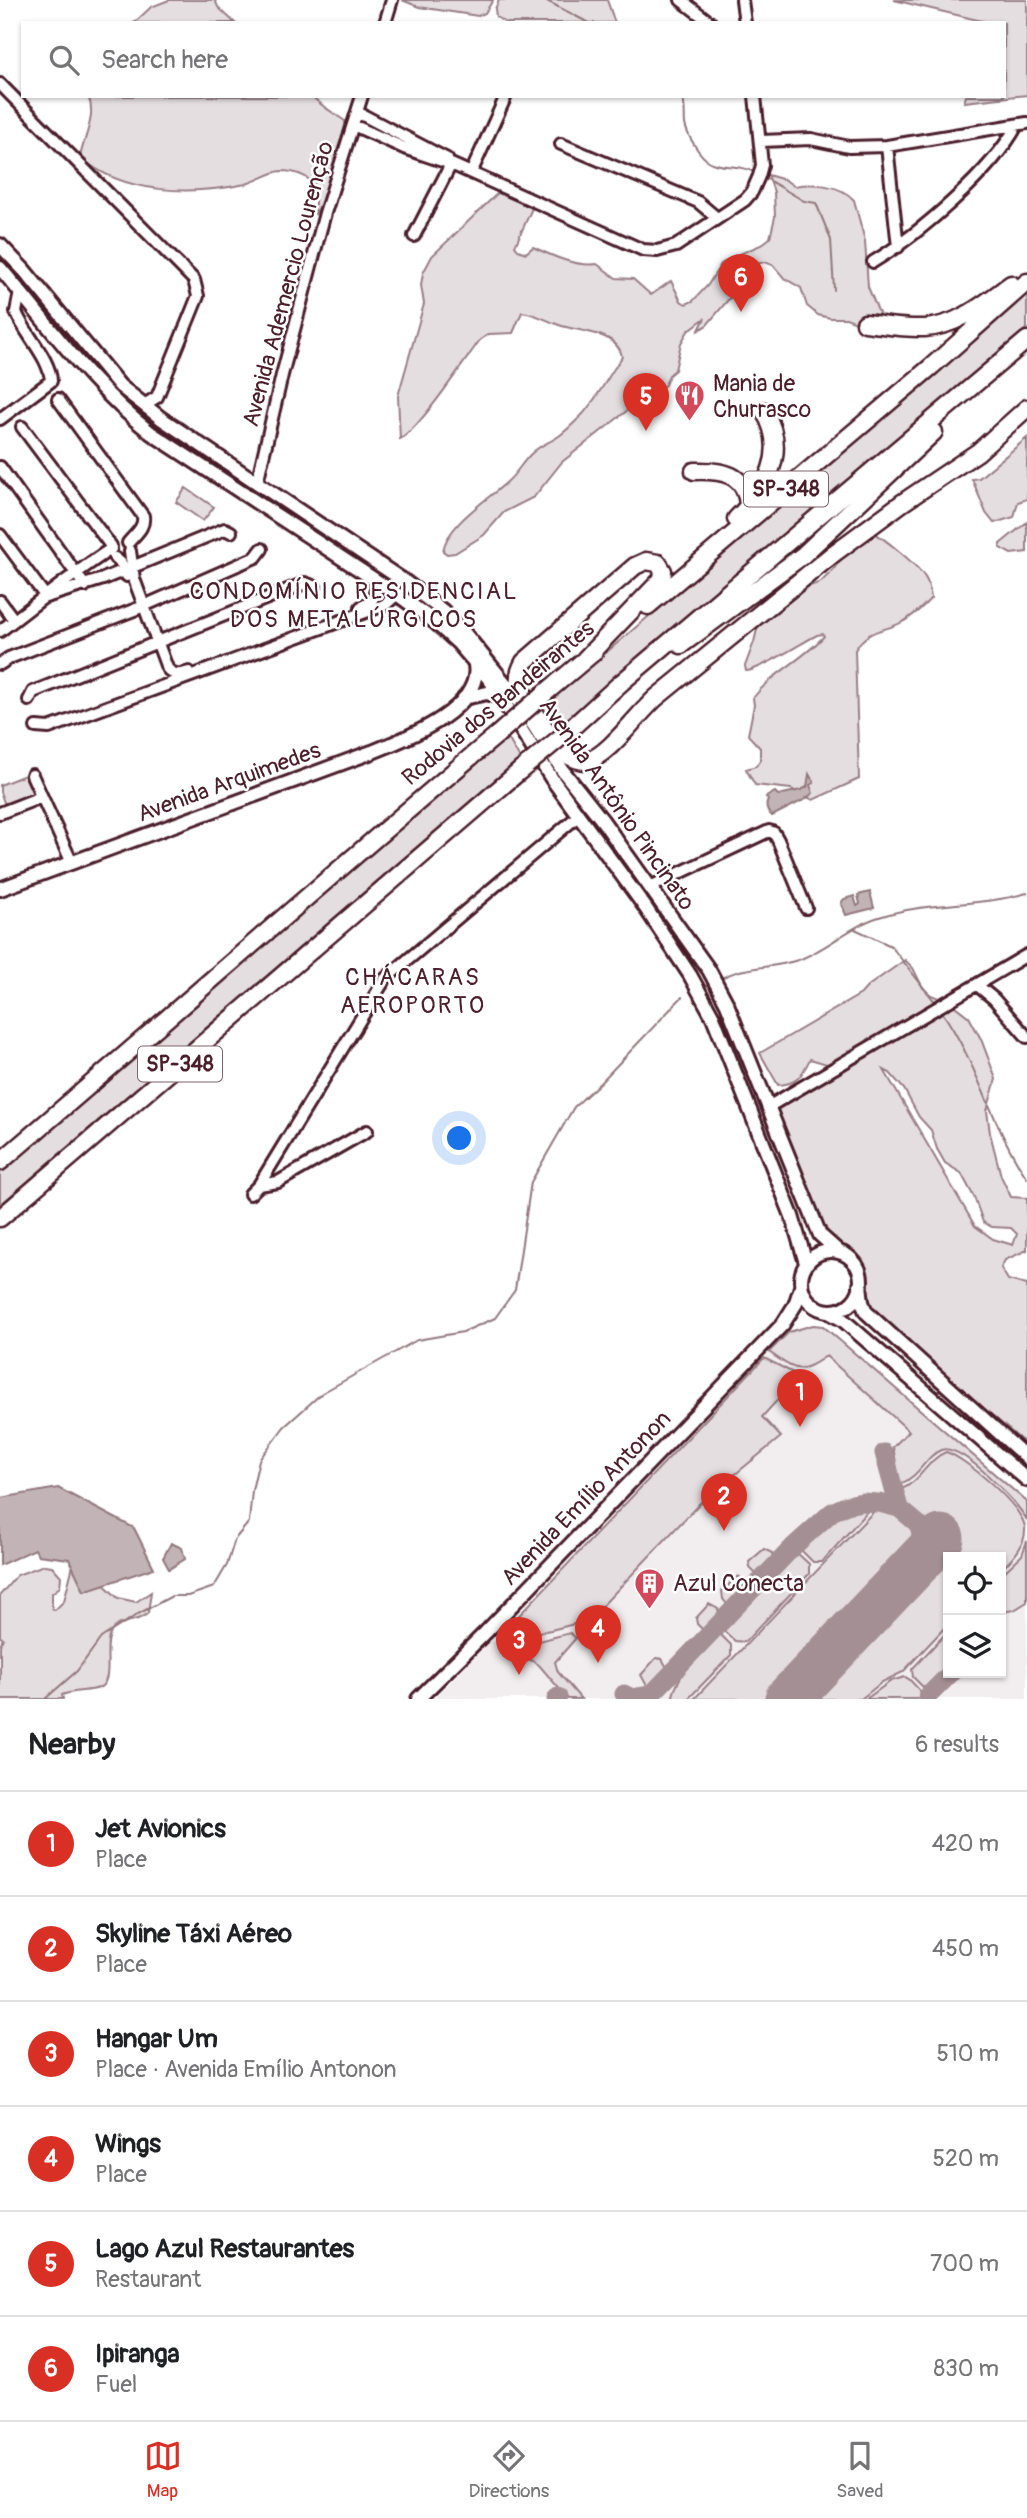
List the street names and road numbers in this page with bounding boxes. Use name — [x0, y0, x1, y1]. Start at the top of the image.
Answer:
street label: Avenida Ademercio Lourenção — [236, 138, 340, 430]
road number: SP-348 — [744, 472, 828, 506]
street label: Rodovia dos Bandeirantes — [396, 614, 600, 792]
street label: Avenida Antônio Pincinato — [533, 692, 701, 916]
street label: Avenida Arquimedes — [133, 735, 325, 829]
road number: SP-348 — [138, 1046, 222, 1082]
street label: Avenida Emílio Antonon — [495, 1404, 677, 1592]

